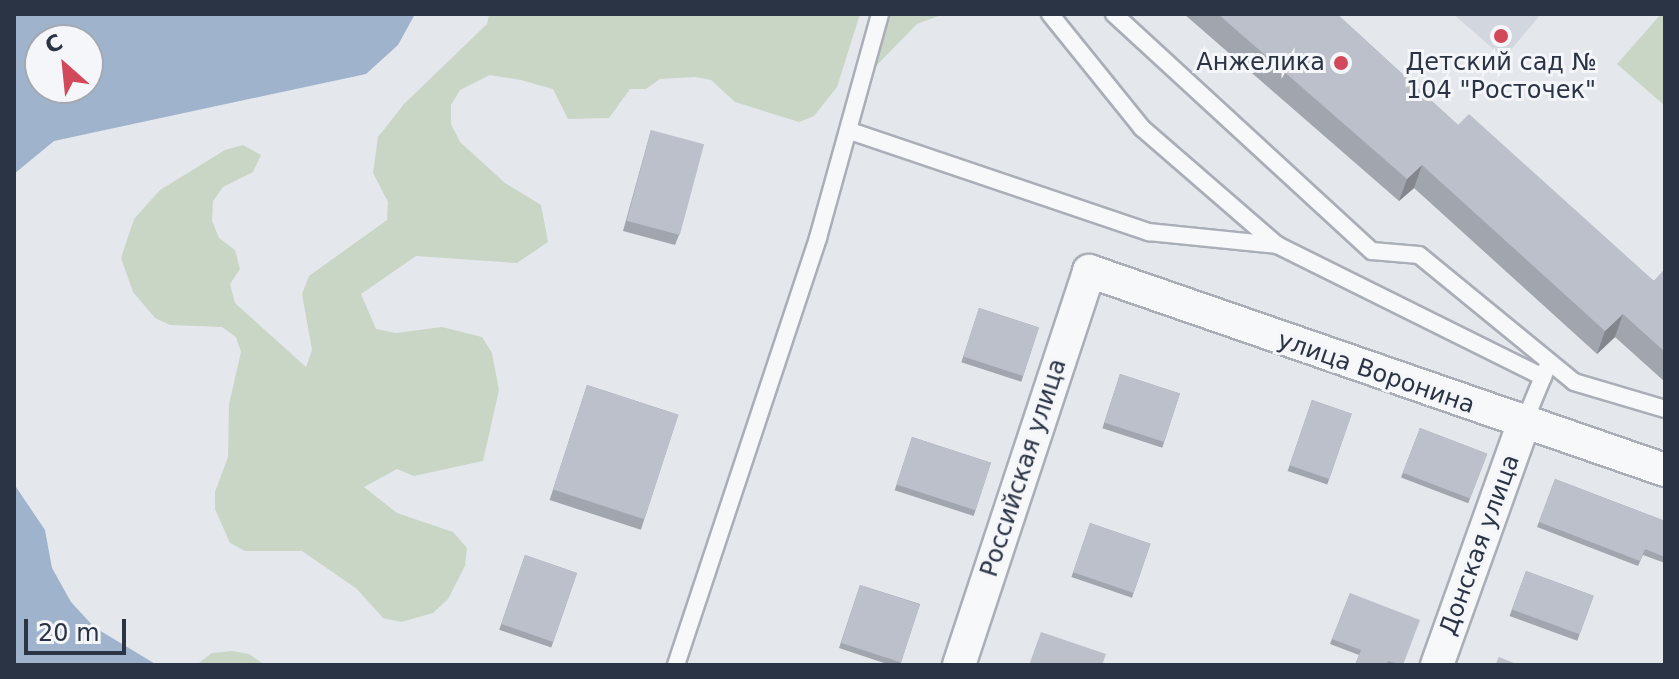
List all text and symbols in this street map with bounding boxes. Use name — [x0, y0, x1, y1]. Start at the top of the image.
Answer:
north arrow — [24, 24, 104, 104]
marker: Детский сад № 104 "Росточек" — [1492, 27, 1510, 45]
text: С — [41, 29, 67, 59]
place label: Анжелика — [1196, 49, 1325, 77]
place label: Детский сад № 104 "Росточек" — [1405, 49, 1597, 105]
marker: Анжелика — [1332, 54, 1350, 72]
street label: улица Воронина — [1274, 326, 1478, 420]
street label: Российская улица — [975, 355, 1073, 581]
street label: Донская улица — [1434, 451, 1526, 639]
scale bar — [28, 603, 130, 653]
text: 20 m — [38, 619, 100, 647]

